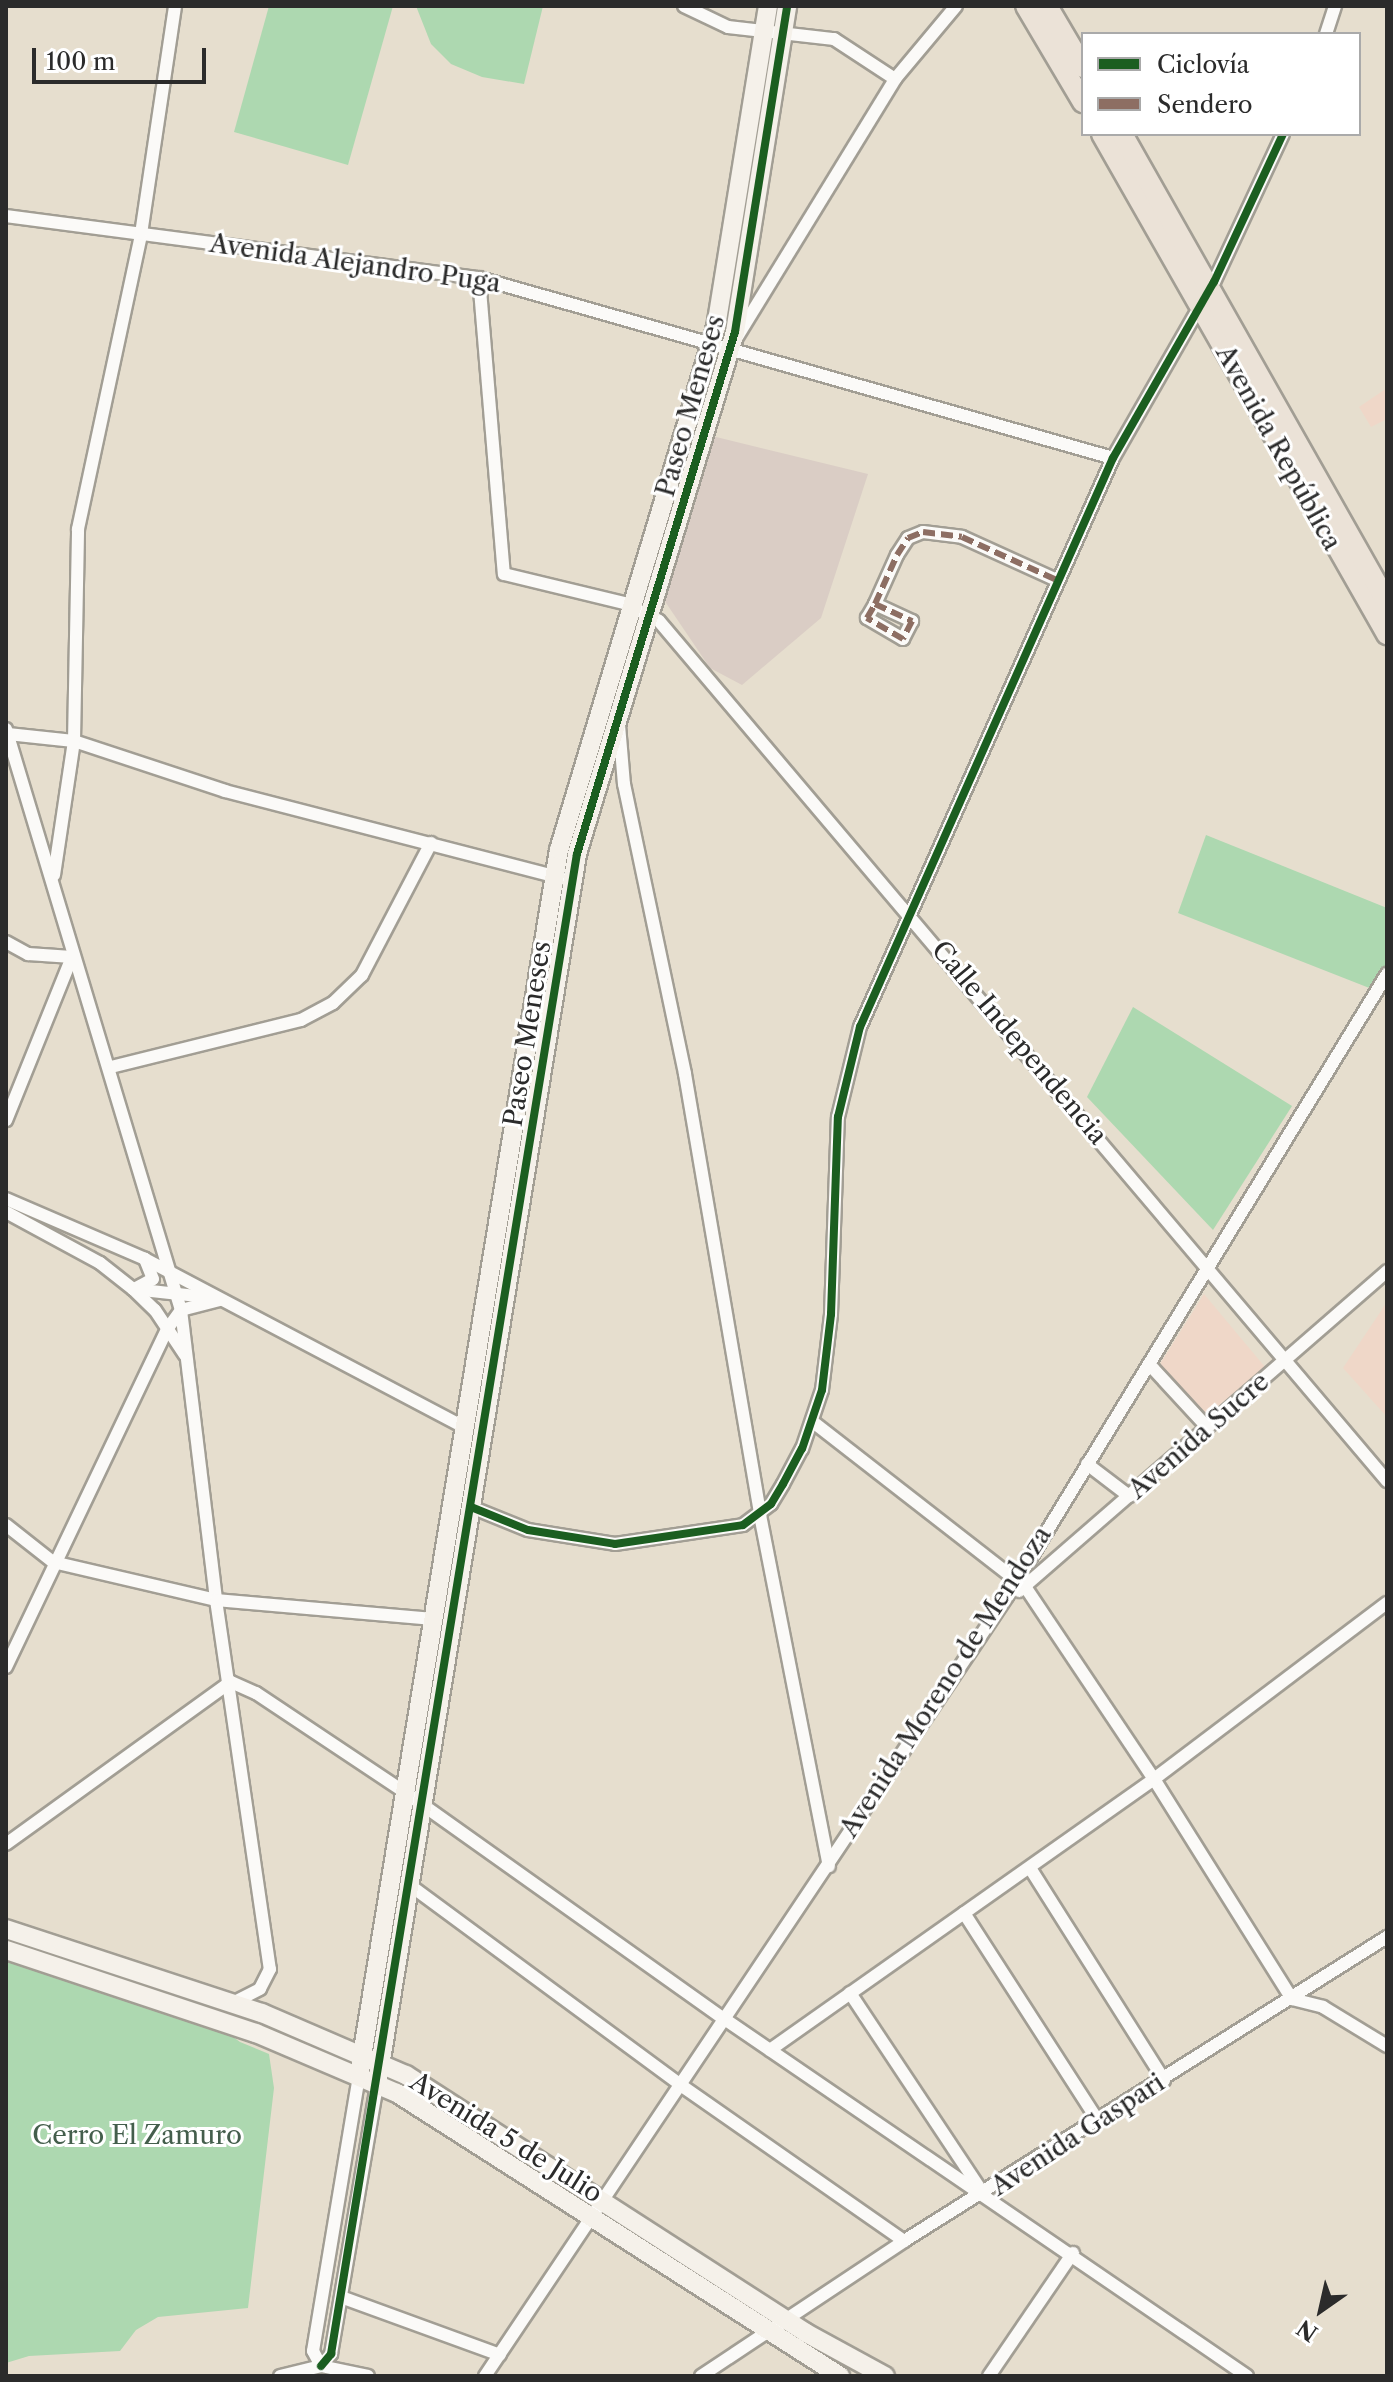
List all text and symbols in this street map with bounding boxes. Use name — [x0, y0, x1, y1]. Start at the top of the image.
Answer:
scale bar — [36, 32, 210, 82]
legend — [1081, 32, 1361, 136]
text: 100 m — [46, 47, 115, 76]
text: Ciclovía — [1157, 50, 1250, 79]
text: Sendero — [1157, 90, 1252, 119]
street label: Avenida Alejandro Puga — [207, 228, 503, 300]
street label: Paseo Meneses — [650, 312, 732, 500]
street label: Avenida República — [1209, 340, 1347, 556]
street label: Calle Independencia — [925, 935, 1113, 1151]
street label: Paseo Meneses — [498, 939, 558, 1129]
street label: Avenida Sucre — [1122, 1366, 1276, 1506]
street label: Avenida Moreno de Mendoza — [834, 1521, 1058, 1843]
street label: Avenida 5 de Julio — [404, 2066, 608, 2210]
street label: Avenida Gaspari — [985, 2067, 1171, 2203]
park label: Cerro El Zamuro — [32, 2120, 242, 2152]
north arrow — [1281, 2270, 1361, 2350]
text: N — [1292, 2314, 1323, 2347]

